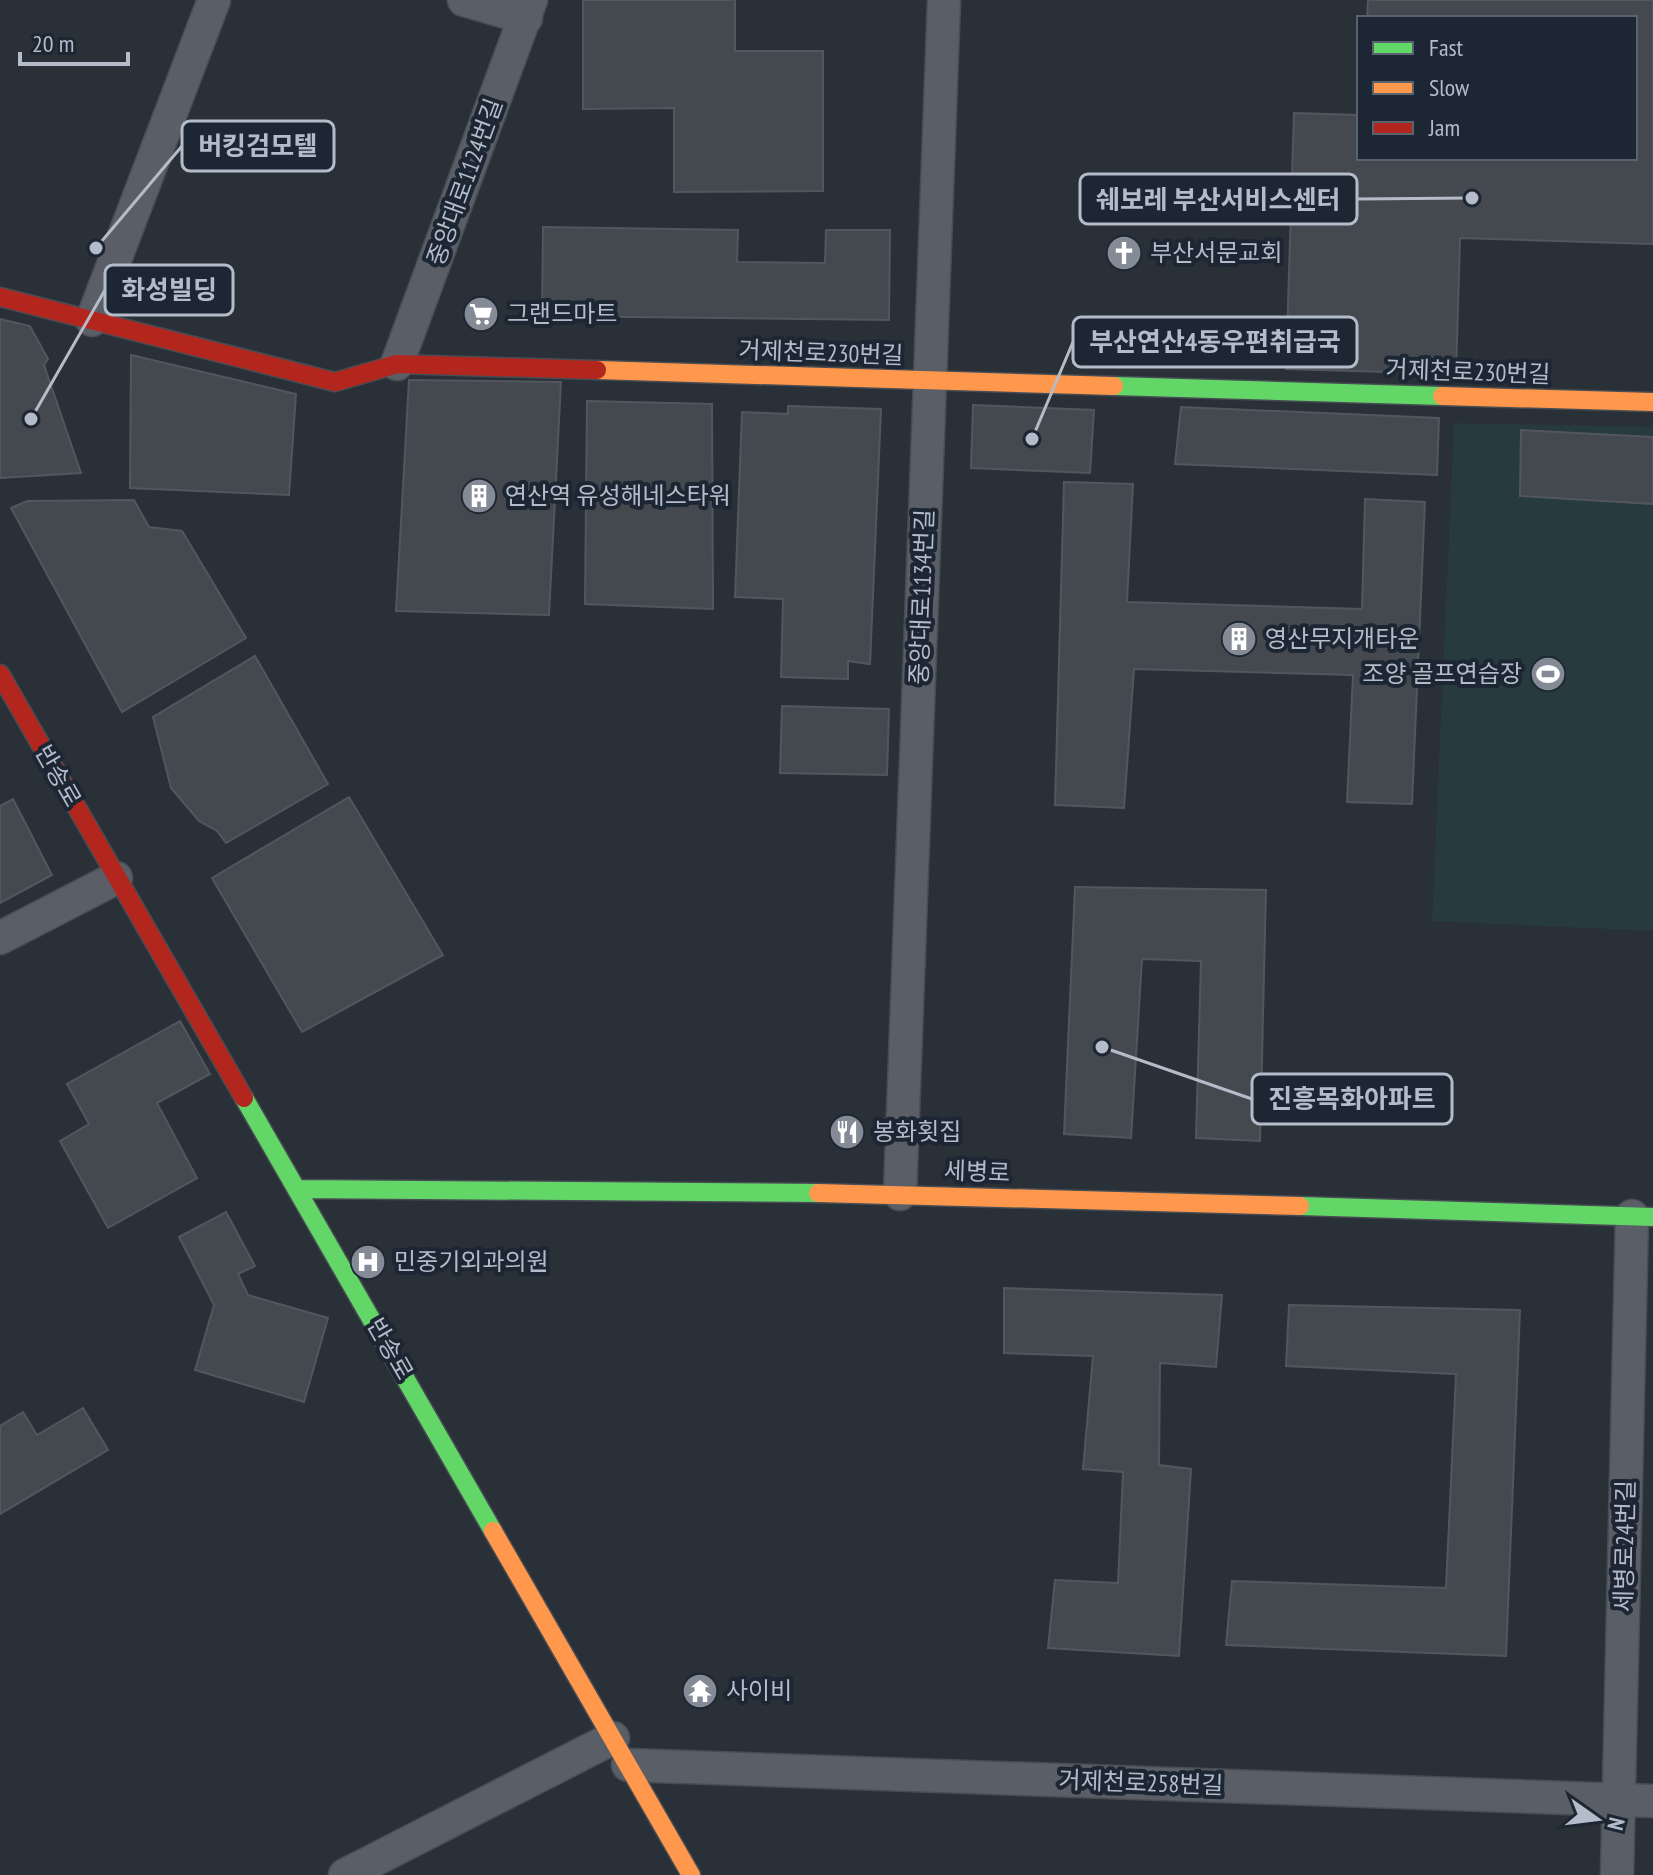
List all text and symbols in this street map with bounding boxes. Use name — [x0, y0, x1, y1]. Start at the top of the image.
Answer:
scale bar — [20, 16, 128, 66]
legend — [1357, 16, 1637, 160]
text: 20 m — [32, 28, 74, 59]
text: Fast — [1429, 32, 1464, 63]
text: Slow — [1429, 72, 1470, 103]
street label: 중앙대로1124번길 — [420, 94, 509, 270]
text: Jam — [1428, 112, 1460, 143]
callout: 버킹검모텔 — [182, 121, 334, 171]
text: 버킹검모텔 — [198, 129, 318, 162]
callout: 쉐보레 부산서비스센터 — [1080, 174, 1357, 224]
text: 쉐보레 부산서비스센터 — [1096, 183, 1340, 216]
church icon: 부산서문교회 — [1105, 234, 1143, 272]
place label: 부산서문교회 — [1150, 237, 1282, 268]
callout: 화성빌딩 — [105, 265, 233, 315]
text: 화성빌딩 — [121, 273, 217, 306]
supermarket icon: 그랜드마트 — [462, 295, 500, 333]
place label: 그랜드마트 — [507, 298, 617, 329]
callout: 부산연산4동우편취급국 — [1073, 317, 1357, 367]
text: 부산연산4동우편취급국 — [1089, 325, 1341, 358]
street label: 거제천로230번길 — [738, 334, 904, 371]
street label: 거제천로230번길 — [1385, 353, 1551, 390]
building icon: 연산역 유성해네스타워 — [460, 477, 498, 515]
place label: 연산역 유성해네스타워 — [505, 480, 731, 511]
street label: 중앙대로1134번길 — [903, 509, 940, 685]
building icon: 영산무지개타운 — [1220, 620, 1258, 658]
place label: 영산무지개타운 — [1265, 623, 1420, 654]
sports icon: 조양 골프연습장 — [1529, 655, 1567, 693]
place label: 조양 골프연습장 — [1362, 658, 1522, 689]
street label: 반송로 — [28, 739, 88, 812]
callout: 진흥목화아파트 — [1252, 1074, 1452, 1124]
text: 진흥목화아파트 — [1268, 1082, 1436, 1115]
restaurant icon: 봉화횟집 — [828, 1113, 866, 1151]
place label: 봉화횟집 — [873, 1116, 961, 1147]
street label: 세병로 — [943, 1155, 1011, 1188]
hospital icon: 민중기외과의원 — [349, 1243, 387, 1281]
place label: 민중기외과의원 — [394, 1246, 549, 1277]
street label: 반송로 — [360, 1312, 420, 1385]
street label: 세병로24번길 — [1608, 1480, 1641, 1612]
temple icon: 사이비 — [681, 1672, 719, 1710]
place label: 사이비 — [726, 1675, 792, 1706]
street label: 거제천로258번길 — [1058, 1764, 1224, 1801]
north arrow — [1557, 1779, 1637, 1859]
text: N — [1601, 1815, 1631, 1833]

